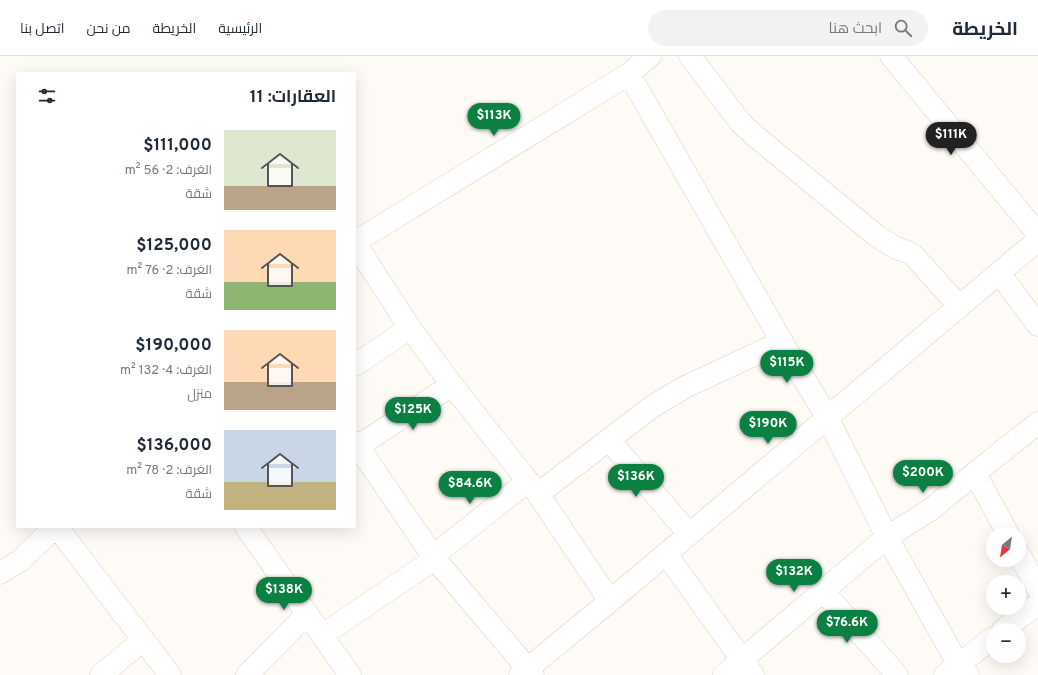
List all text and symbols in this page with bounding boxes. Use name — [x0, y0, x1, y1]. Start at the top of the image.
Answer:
search box — [648, 10, 928, 46]
icon: search — [892, 17, 914, 39]
text: الخريطة — [952, 18, 1018, 42]
text: ابحث هنا — [829, 20, 882, 39]
text: اتصل بنا — [20, 21, 65, 38]
text: من نحن — [87, 21, 131, 38]
text: الخريطة — [153, 21, 196, 38]
text: الرئيسية — [218, 21, 262, 38]
icon: filters — [36, 85, 58, 107]
text: العقارات: 11 — [250, 87, 336, 109]
pin: $113K — [466, 103, 522, 137]
text: $113K — [476, 108, 512, 124]
pin: $111K — [923, 122, 979, 156]
text: $111K — [935, 127, 967, 143]
text: $111,000 — [143, 135, 212, 157]
icon: home — [256, 146, 304, 194]
text: الغرف: 2 · 56 m² — [125, 163, 212, 179]
text: شقة — [185, 187, 212, 203]
text: $125,000 — [136, 235, 212, 257]
icon: home — [256, 246, 304, 294]
text: الغرف: 2 · 76 m² — [127, 263, 212, 279]
text: شقة — [185, 287, 212, 303]
text: $190,000 — [135, 335, 212, 357]
icon: home — [256, 346, 304, 394]
pin: $115K — [759, 350, 815, 384]
text: $115K — [769, 355, 805, 371]
text: الغرف: 4 · 132 m² — [120, 363, 212, 379]
text: منزل — [187, 387, 212, 403]
pin: $125K — [385, 397, 441, 431]
text: $125K — [394, 402, 432, 418]
pin: $190K — [740, 411, 796, 445]
text: $190K — [749, 416, 787, 432]
text: $136,000 — [136, 435, 212, 457]
icon: home — [256, 446, 304, 494]
pin: $200K — [895, 460, 951, 494]
text: الغرف: 2 · 78 m² — [126, 463, 212, 479]
pin: $136K — [608, 464, 664, 498]
text: $200K — [902, 465, 944, 481]
text: $136K — [617, 469, 655, 485]
pin: $84.6K — [437, 471, 503, 505]
text: $84.6K — [448, 476, 492, 492]
text: شقة — [185, 487, 212, 503]
north arrow — [986, 527, 1026, 567]
map controls — [986, 527, 1026, 663]
pin: $132K — [766, 559, 822, 593]
text: $132K — [775, 564, 813, 580]
button: + — [986, 575, 1026, 615]
pin: $138K — [256, 577, 312, 611]
text: $138K — [265, 582, 303, 598]
pin: $76.6K — [814, 610, 880, 644]
text: $76.6K — [826, 615, 868, 631]
button: − — [986, 623, 1026, 663]

